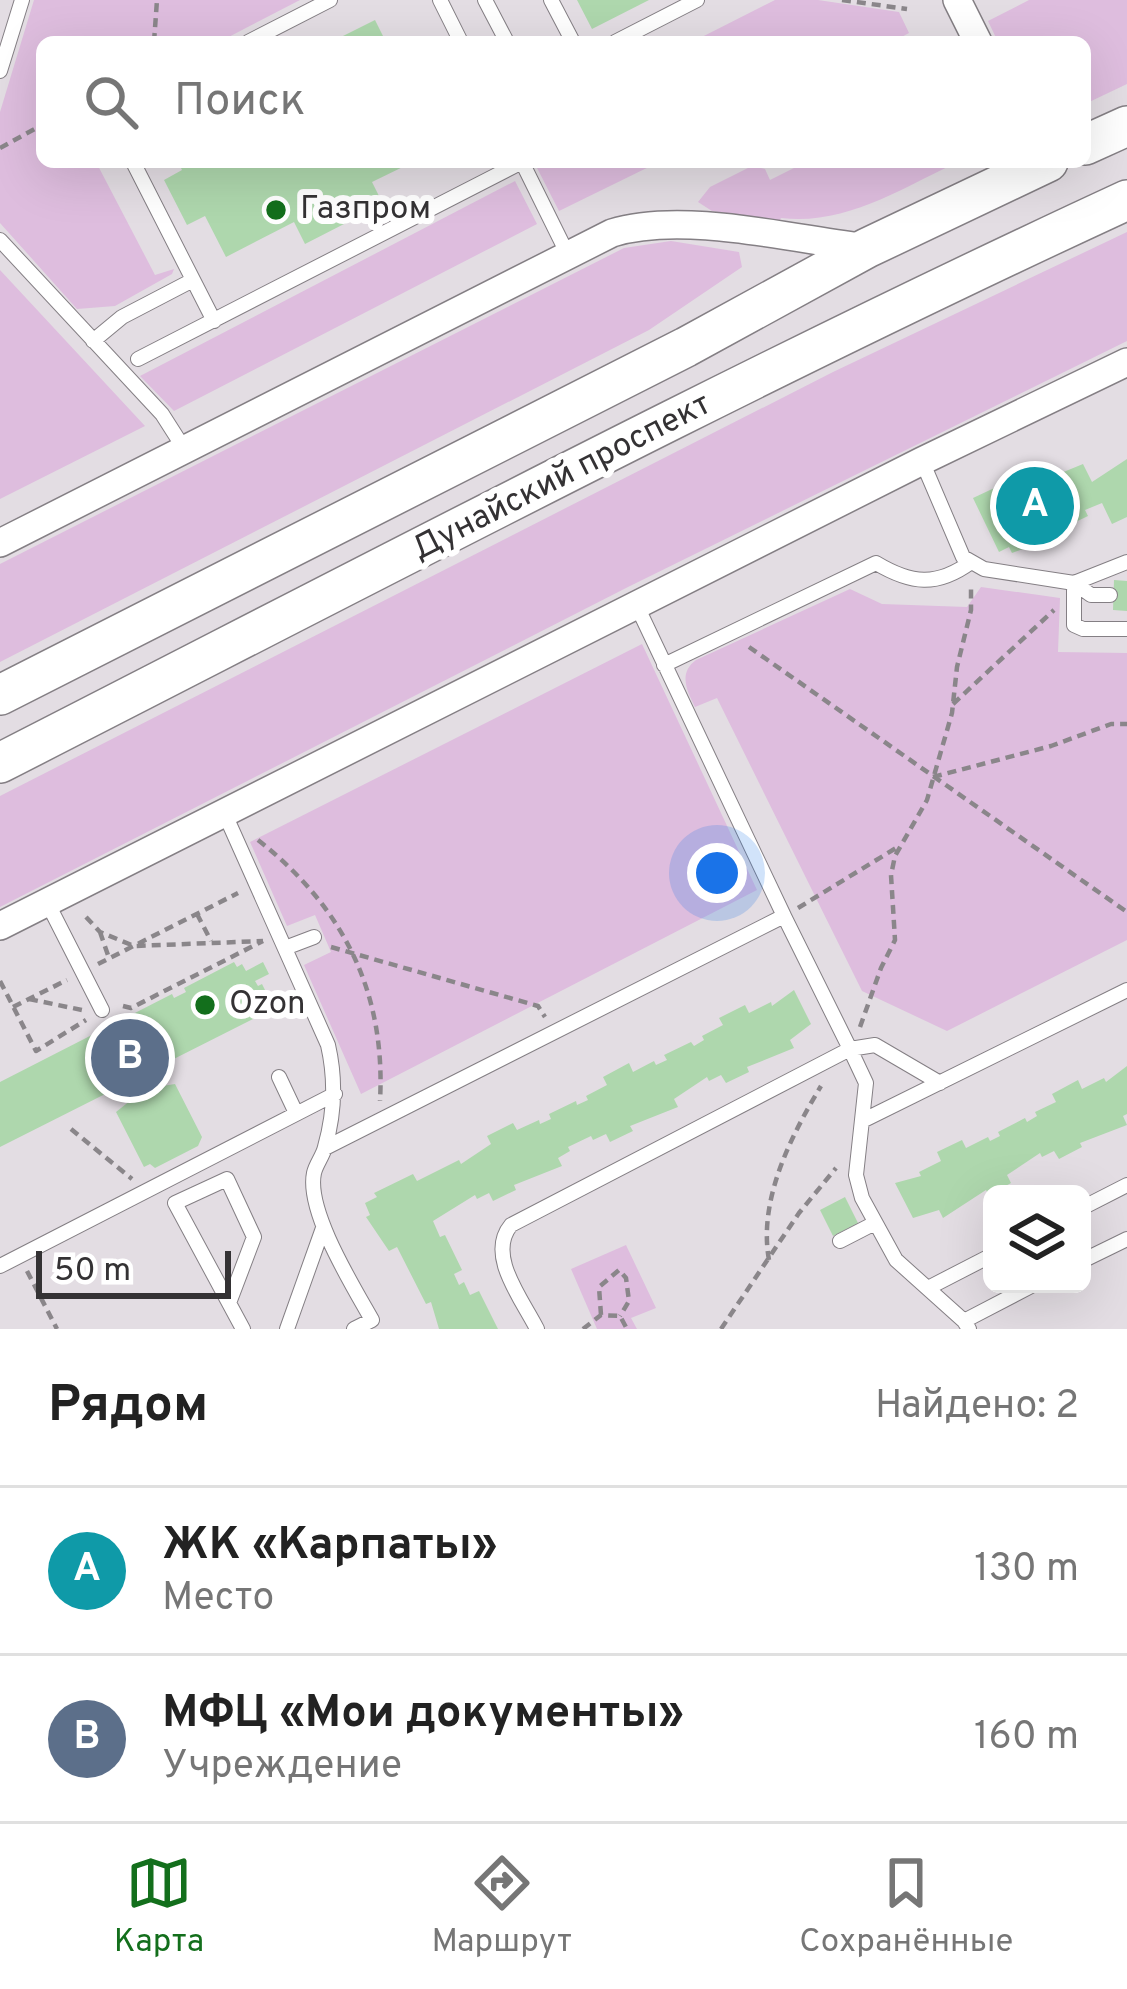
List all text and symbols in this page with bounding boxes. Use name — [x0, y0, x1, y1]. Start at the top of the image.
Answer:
search box — [36, 36, 1091, 168]
icon: search — [78, 69, 144, 135]
text: Поиск — [174, 74, 305, 131]
place label: Газпром — [300, 189, 431, 231]
marker: Газпром — [263, 197, 289, 223]
street label: Дунайский проспект — [406, 384, 718, 572]
pin: A — [996, 461, 1074, 551]
your location — [687, 843, 747, 903]
place label: Ozon — [229, 984, 306, 1026]
marker: Ozon — [192, 992, 218, 1018]
pin: B — [91, 1013, 169, 1103]
map controls — [983, 1185, 1091, 1293]
button: layers — [983, 1185, 1091, 1293]
scale bar — [36, 1245, 231, 1298]
text: 50 m — [54, 1251, 131, 1293]
text: Рядом — [48, 1375, 208, 1440]
text: Найдено: 2 — [875, 1383, 1079, 1432]
text: ЖК «Карпаты» — [162, 1518, 497, 1575]
text: A — [73, 1546, 101, 1595]
text: 130 m — [974, 1546, 1079, 1595]
text: Место — [162, 1575, 274, 1624]
text: МФЦ «Мои документы» — [162, 1686, 684, 1743]
text: B — [74, 1714, 100, 1763]
text: 160 m — [974, 1714, 1079, 1763]
text: Учреждение — [162, 1743, 402, 1792]
tab: Карта — [114, 1850, 204, 1964]
tab: Маршрут — [431, 1850, 572, 1964]
tab: Сохранённые — [799, 1850, 1013, 1964]

